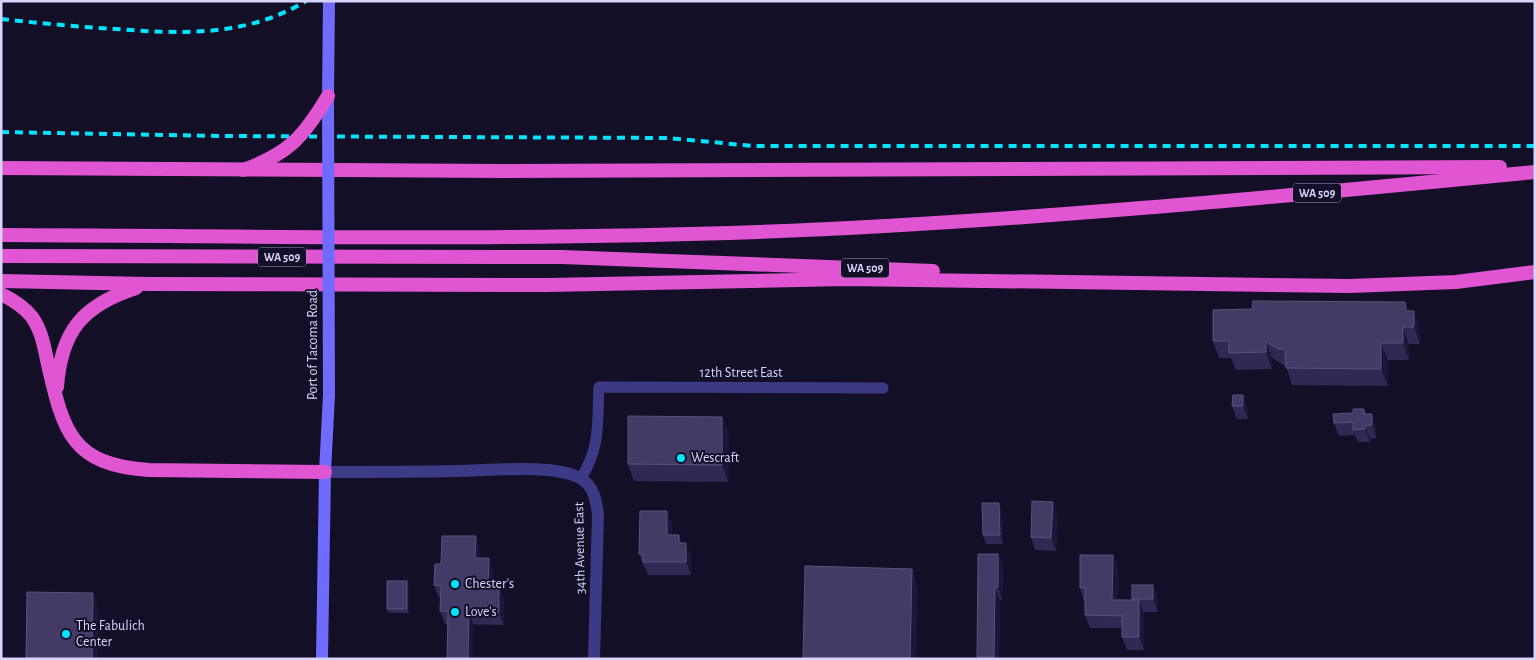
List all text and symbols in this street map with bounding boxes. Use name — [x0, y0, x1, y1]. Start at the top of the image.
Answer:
road number: WA 509 — [1293, 184, 1341, 202]
road number: WA 509 — [258, 248, 306, 266]
road number: WA 509 — [841, 258, 889, 278]
street label: Port of Tacoma Road — [306, 290, 320, 400]
street label: 12th Street East — [699, 366, 783, 380]
place label: Wescraft — [691, 451, 740, 465]
marker: Wescraft — [675, 452, 687, 464]
street label: 34th Avenue East — [572, 501, 588, 594]
place label: Chester's — [465, 577, 514, 591]
marker: Chester's — [449, 578, 461, 590]
place label: Love's — [465, 605, 497, 619]
marker: Love's — [449, 606, 461, 618]
place label: The Fabulich Center — [76, 619, 145, 649]
marker: The Fabulich Center — [60, 628, 72, 640]

